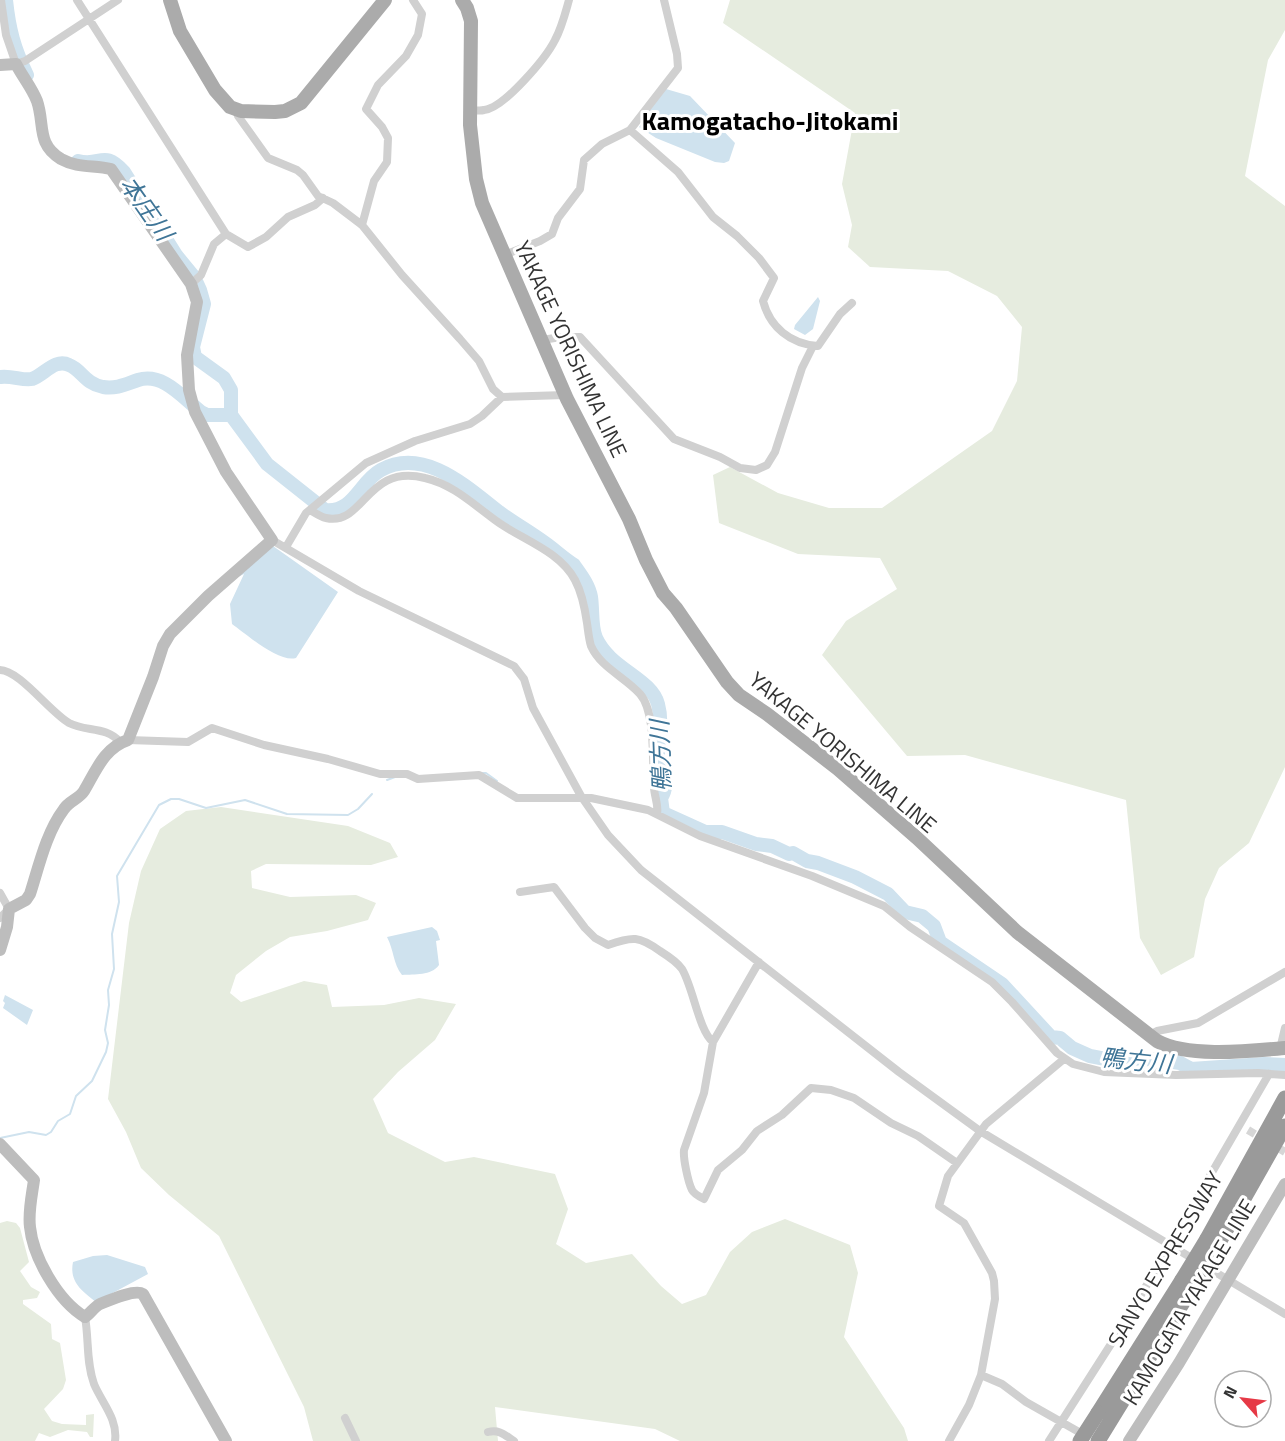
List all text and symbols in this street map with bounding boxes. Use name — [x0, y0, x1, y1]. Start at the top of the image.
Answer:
district label: Kamogatacho-Jitokami — [641, 101, 899, 140]
water label: 本庄川 — [112, 168, 184, 250]
street label: YAKAGE YORISHIMA LINE — [506, 235, 636, 463]
street label: YAKAGE YORISHIMA LINE — [742, 663, 944, 841]
water label: 鴨方川 — [641, 716, 679, 793]
water label: 鴨方川 — [1098, 1038, 1177, 1082]
street label: SANYO EXPRESSWAY — [1099, 1164, 1231, 1354]
street label: KAMOGATA YAKAGE LINE — [1117, 1194, 1261, 1410]
north arrow — [1213, 1369, 1273, 1429]

